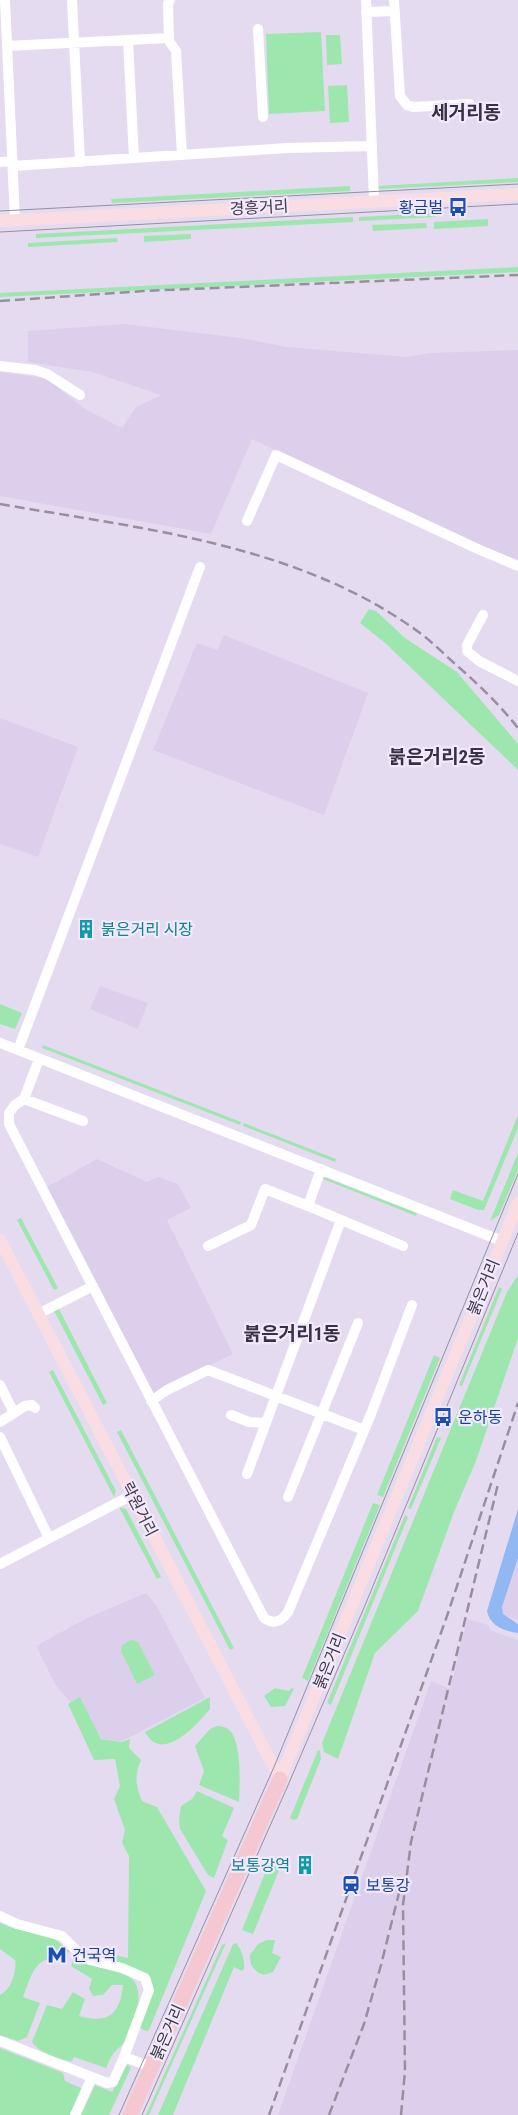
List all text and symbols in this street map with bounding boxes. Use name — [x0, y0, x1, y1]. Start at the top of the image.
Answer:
district label: 세거리동 — [431, 101, 501, 124]
street label: 경흥거리 — [229, 196, 289, 219]
bus stop icon: 황금벌 — [447, 196, 469, 218]
place label: 황금벌 — [399, 198, 443, 217]
district label: 붉은거리2동 — [388, 745, 486, 768]
building icon: 붉은거리 시장 — [75, 918, 97, 940]
place label: 붉은거리 시장 — [101, 920, 193, 939]
street label: 붉은거리 — [464, 1256, 503, 1318]
district label: 붉은거리1동 — [243, 1322, 341, 1345]
bus stop icon: 운하동 — [432, 1406, 454, 1428]
place label: 운하동 — [458, 1408, 502, 1427]
street label: 락원거리 — [118, 1479, 161, 1540]
street label: 붉은거리 — [310, 1630, 349, 1692]
building icon: 보통강역 — [294, 1854, 316, 1876]
place label: 보통강역 — [231, 1856, 290, 1875]
station icon: 보통강 — [340, 1874, 362, 1896]
place label: 보통강 — [366, 1876, 410, 1895]
metro station icon: 건국역 — [46, 1944, 68, 1966]
place label: 건국역 — [72, 1946, 116, 1965]
street label: 붉은거리 — [147, 2001, 188, 2063]

